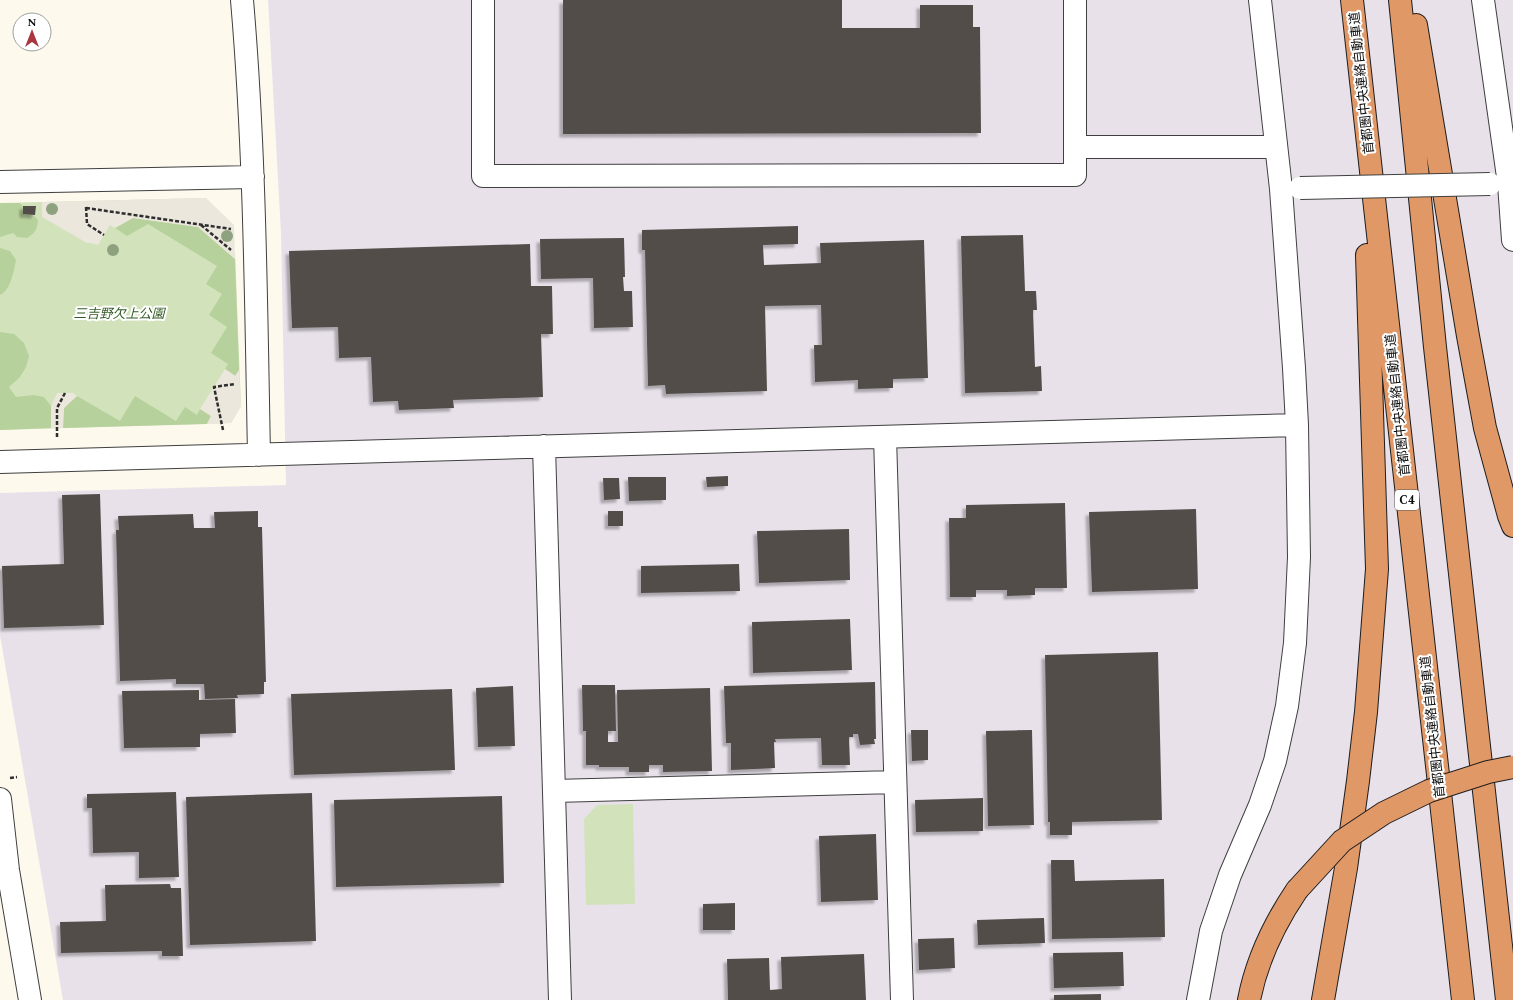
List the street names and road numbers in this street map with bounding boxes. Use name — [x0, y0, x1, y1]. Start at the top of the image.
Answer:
street label: 首都圏中央連絡自動車道 — [1345, 11, 1379, 155]
street label: 首都圏中央連絡自動車道 — [1381, 333, 1415, 477]
road number: C4 — [1395, 490, 1419, 510]
street label: 首都圏中央連絡自動車道 — [1416, 655, 1450, 799]

